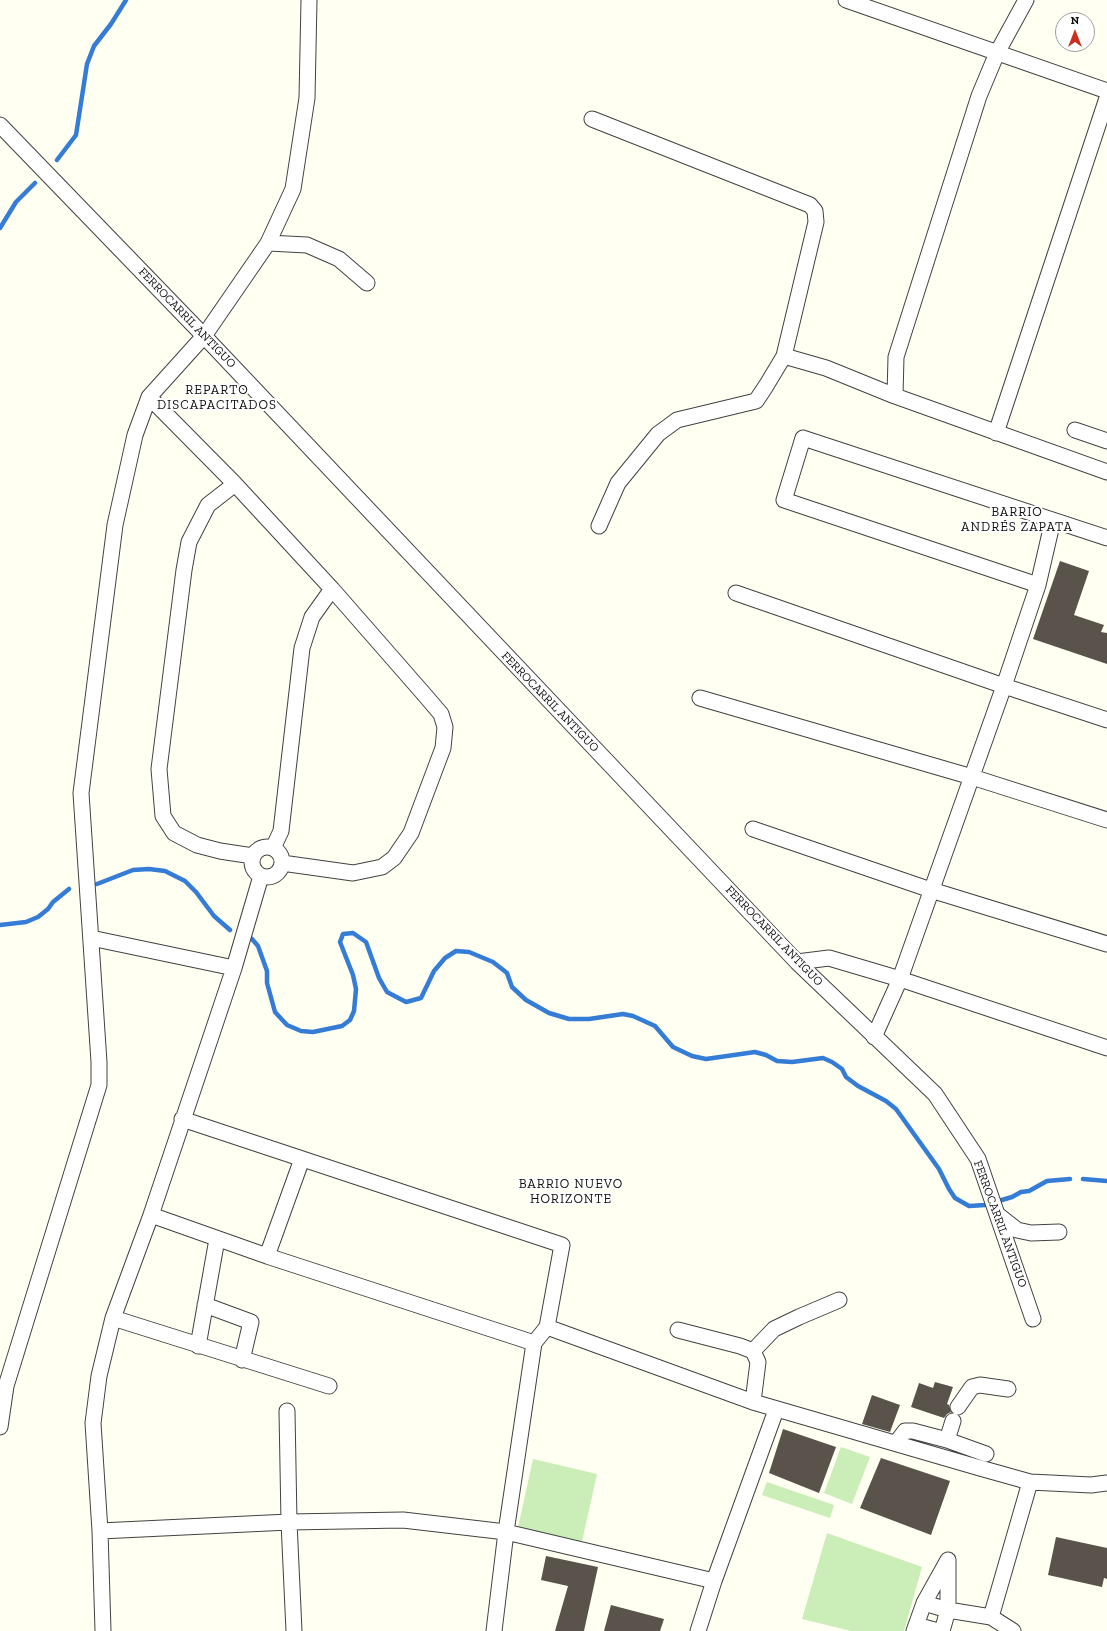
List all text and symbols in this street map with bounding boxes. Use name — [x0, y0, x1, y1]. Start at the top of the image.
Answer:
north arrow — [1055, 12, 1095, 52]
text: N — [1071, 14, 1079, 27]
street label: FERROCARRIL ANTIGUO — [135, 265, 239, 371]
district label: REPARTO DISCAPACITADOS — [157, 382, 277, 413]
district label: BARRIO ANDRÉS ZAPATA — [961, 504, 1073, 535]
street label: FERROCARRIL ANTIGUO — [498, 649, 602, 755]
street label: FERROCARRIL ANTIGUO — [722, 883, 826, 989]
street label: FERROCARRIL ANTIGUO — [970, 1159, 1030, 1289]
district label: BARRIO NUEVO HORIZONTE — [519, 1176, 623, 1207]

